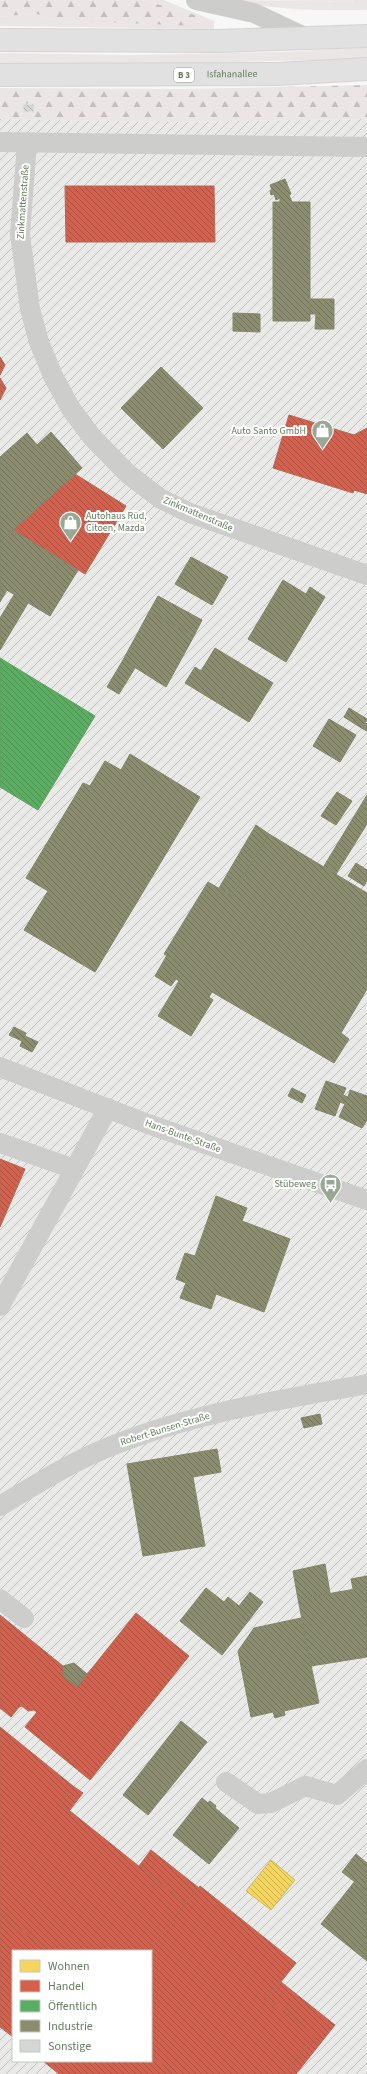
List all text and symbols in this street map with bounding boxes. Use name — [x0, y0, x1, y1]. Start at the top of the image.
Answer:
street label: Isfahanallee — [207, 67, 257, 81]
road number: B 3 — [174, 68, 194, 82]
street label: Zinkmattenstraße — [13, 164, 33, 240]
shop icon: Auto Santo GmbH — [309, 418, 335, 451]
place label: Auto Santo GmbH — [232, 424, 306, 438]
street label: Zinkmattenstraße — [161, 493, 235, 535]
shop icon: Autohaus Rüd, Citoen, Mazda — [57, 509, 83, 542]
place label: Autohaus Rüd, Citoen, Mazda — [86, 509, 147, 535]
street label: Hans-Bunte-Straße — [143, 1116, 223, 1156]
bus stop icon: Stübeweg — [318, 1171, 344, 1204]
place label: Stübeweg — [274, 1177, 316, 1191]
street label: Robert-Bunsen-Straße — [118, 1409, 212, 1449]
legend — [12, 1950, 152, 2062]
text: Wohnen — [48, 1958, 90, 1975]
text: Handel — [48, 1978, 84, 1995]
text: Öffentlich — [48, 1998, 97, 2015]
text: Industrie — [48, 2018, 93, 2035]
text: Sonstige — [48, 2038, 91, 2055]

